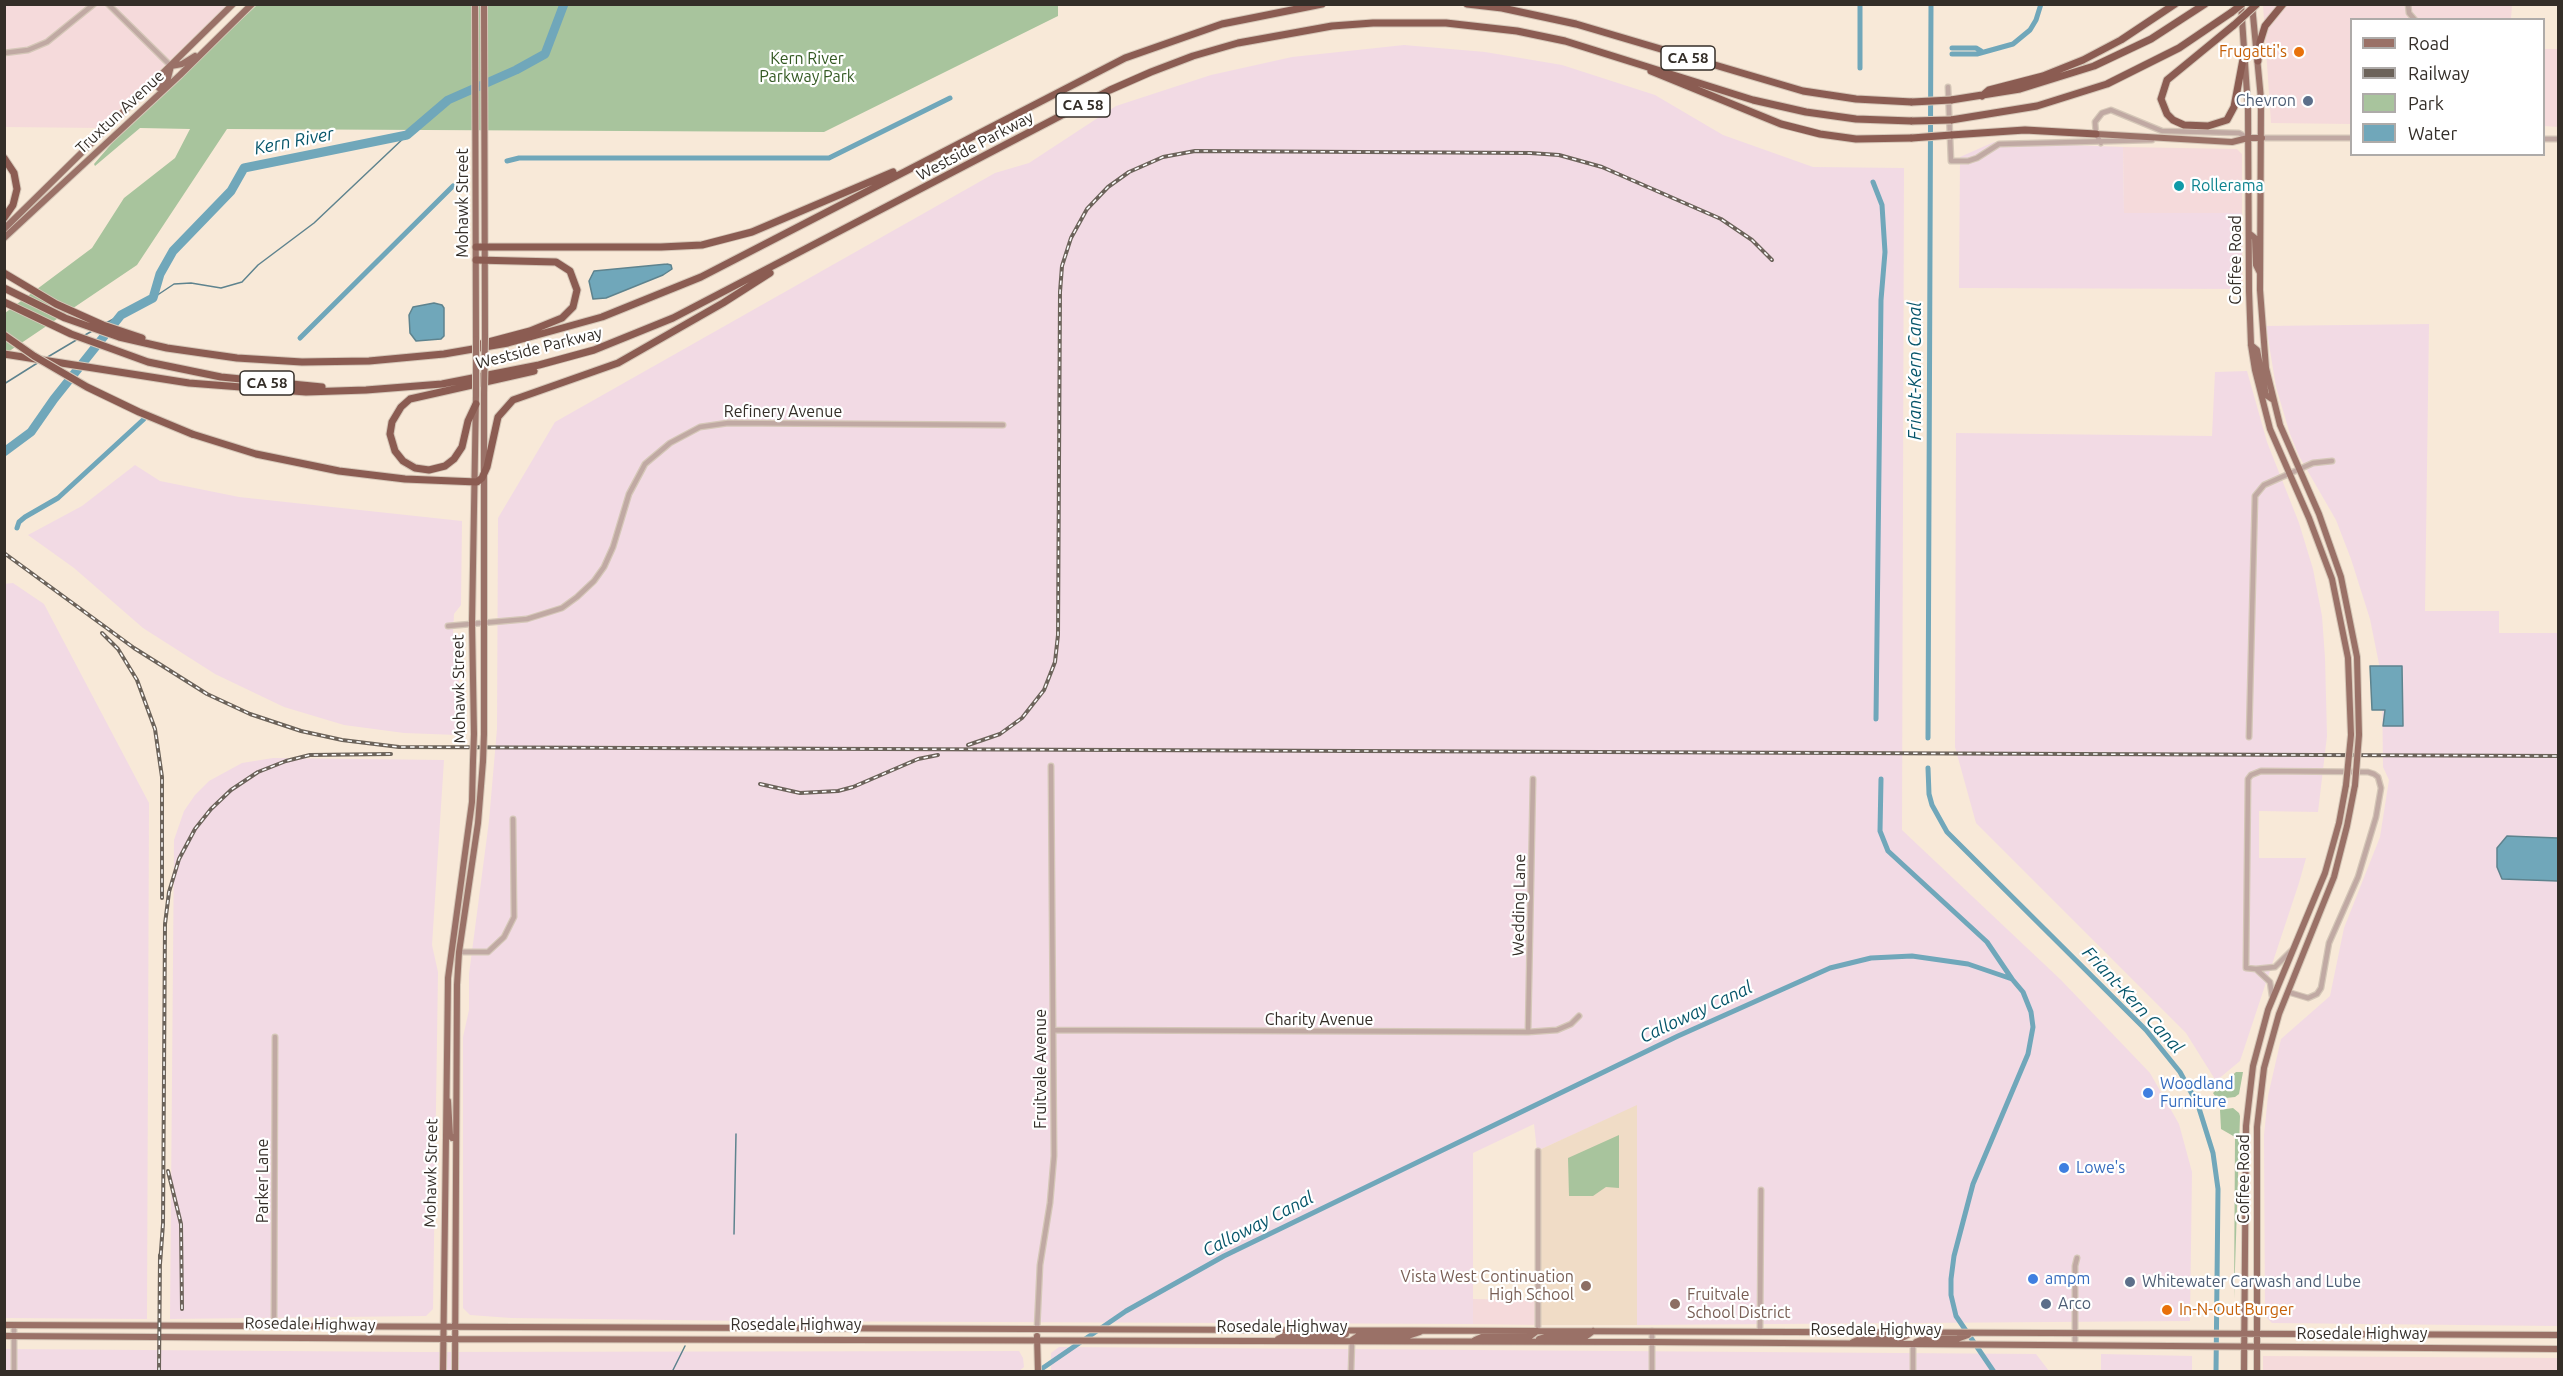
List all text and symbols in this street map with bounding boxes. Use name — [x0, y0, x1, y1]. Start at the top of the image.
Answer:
legend — [2350, 18, 2545, 156]
text: Road — [2408, 33, 2450, 53]
place label: Frugatti's — [2219, 42, 2287, 62]
marker: Frugatti's — [2292, 45, 2306, 59]
road number: CA 58 — [1661, 46, 1715, 70]
park label: Kern River Parkway Park — [759, 49, 855, 87]
text: Railway — [2408, 63, 2469, 83]
street label: Truxtun Avenue — [72, 66, 168, 158]
place label: Chevron — [2236, 91, 2296, 111]
road number: CA 58 — [1056, 93, 1110, 117]
text: Park — [2408, 93, 2444, 113]
marker: Chevron — [2301, 94, 2315, 108]
street label: Westside Parkway — [913, 107, 1037, 185]
water label: Kern River — [252, 123, 336, 159]
text: Water — [2408, 123, 2457, 143]
street label: Mohawk Street — [453, 148, 473, 258]
place label: Rollerama — [2191, 176, 2264, 196]
marker: Rollerama — [2172, 179, 2186, 193]
street label: Coffee Road — [2226, 215, 2246, 305]
water label: Friant-Kern Canal — [1904, 302, 1926, 440]
street label: Westside Parkway — [474, 323, 604, 373]
road number: CA 58 — [240, 371, 294, 395]
street label: Refinery Avenue — [724, 402, 842, 422]
street label: Mohawk Street — [448, 634, 470, 744]
street label: Wedding Lane — [1509, 854, 1529, 956]
water label: Friant-Kern Canal — [2078, 942, 2188, 1058]
water label: Calloway Canal — [1636, 976, 1756, 1048]
street label: Fruitvale Avenue — [1031, 1009, 1051, 1129]
street label: Charity Avenue — [1265, 1010, 1373, 1030]
place label: Woodland Furniture — [2160, 1074, 2234, 1112]
marker: Woodland Furniture — [2141, 1086, 2155, 1100]
street label: Mohawk Street — [420, 1118, 442, 1228]
street label: Coffee Road — [2234, 1134, 2254, 1224]
street label: Parker Lane — [253, 1139, 273, 1223]
place label: Lowe's — [2076, 1158, 2125, 1178]
marker: Lowe's — [2057, 1161, 2071, 1175]
water label: Calloway Canal — [1199, 1187, 1317, 1261]
place label: Vista West Continuation High School — [1400, 1267, 1574, 1305]
place label: ampm — [2045, 1269, 2090, 1289]
marker: ampm — [2026, 1272, 2040, 1286]
place label: Whitewater Carwash and Lube — [2142, 1272, 2361, 1292]
marker: Whitewater Carwash and Lube — [2123, 1275, 2137, 1289]
marker: Vista West Continuation High School — [1579, 1279, 1593, 1293]
place label: Fruitvale School District — [1687, 1285, 1791, 1323]
place label: Arco — [2058, 1294, 2091, 1314]
marker: Fruitvale School District — [1668, 1297, 1682, 1311]
marker: Arco — [2039, 1297, 2053, 1311]
place label: In-N-Out Burger — [2179, 1300, 2294, 1320]
marker: In-N-Out Burger — [2160, 1303, 2174, 1317]
street label: Rosedale Highway — [244, 1313, 376, 1335]
street label: Rosedale Highway — [730, 1315, 862, 1335]
street label: Rosedale Highway — [1216, 1317, 1348, 1337]
street label: Rosedale Highway — [1810, 1320, 1942, 1340]
street label: Rosedale Highway — [2296, 1324, 2428, 1344]

